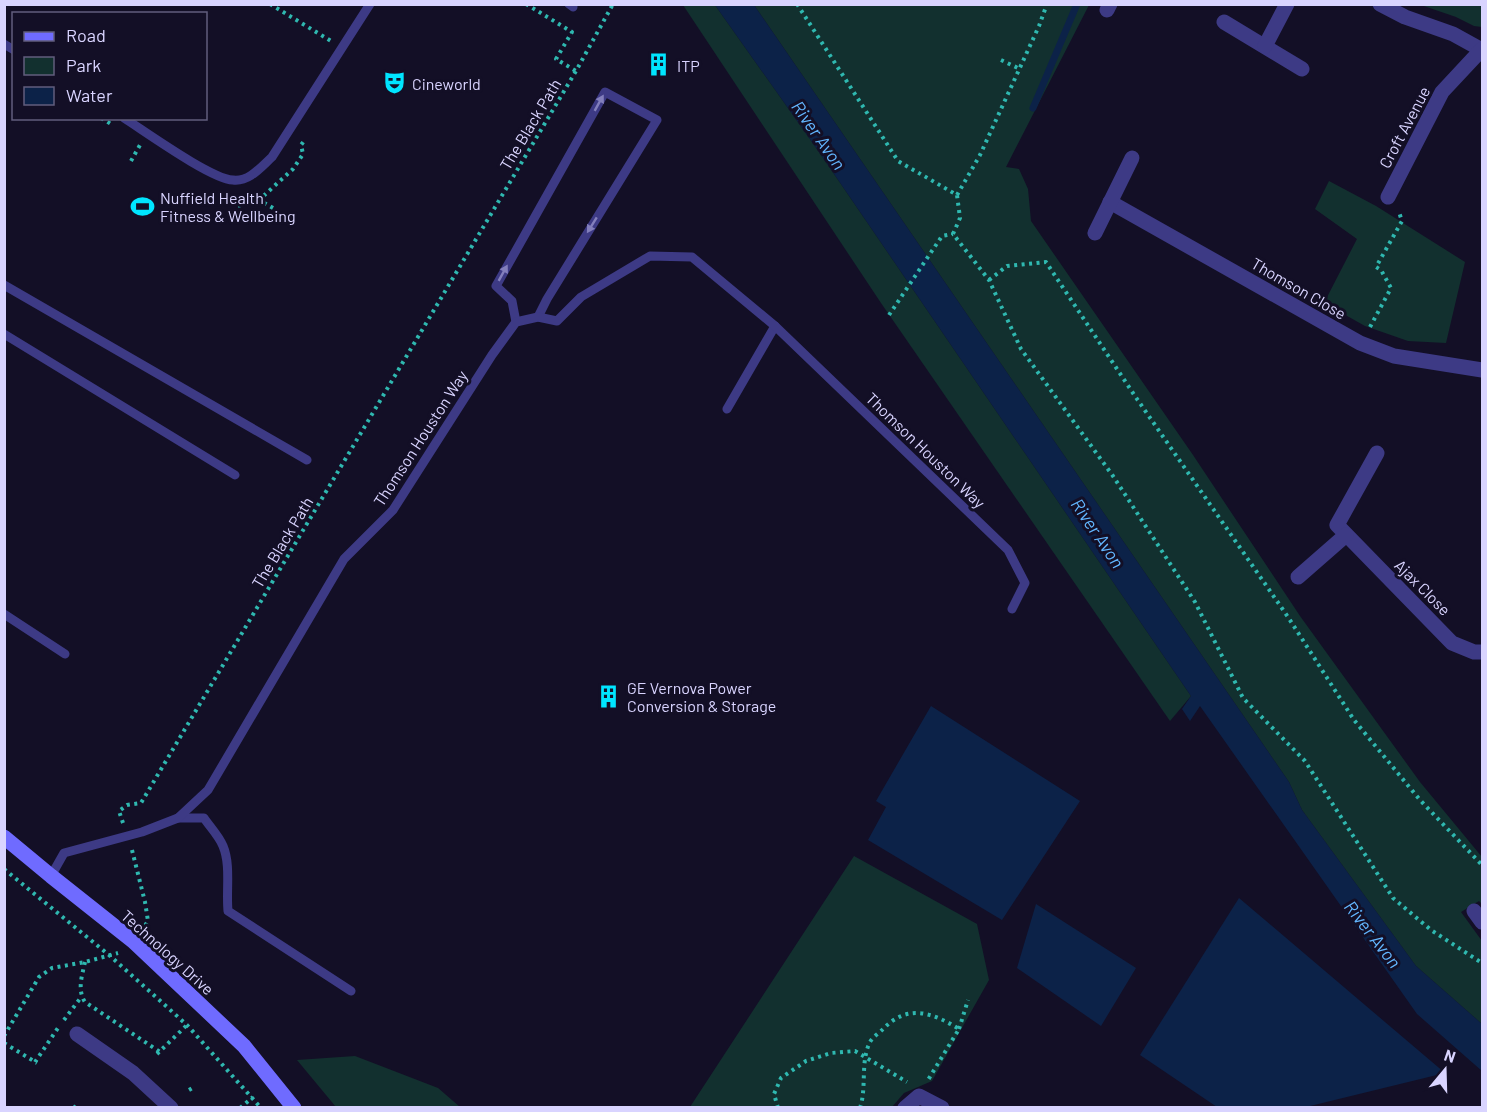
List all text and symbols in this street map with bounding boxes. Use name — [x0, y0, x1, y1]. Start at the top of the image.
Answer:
legend — [12, 12, 207, 120]
text: Road — [66, 24, 106, 46]
building icon: ITP — [646, 52, 672, 78]
text: Park — [66, 54, 101, 76]
place label: ITP — [677, 56, 700, 75]
theatre icon: Cineworld — [381, 70, 407, 96]
place label: Cineworld — [412, 74, 481, 93]
street label: The Black Path — [495, 75, 565, 173]
street label: Croft Avenue — [1375, 83, 1433, 171]
text: Water — [66, 84, 113, 106]
one-way arrow — [594, 95, 604, 112]
water label: River Avon — [787, 96, 851, 174]
place label: Nuffield Health Fitness & Wellbeing — [160, 188, 296, 225]
sports icon: Nuffield Health Fitness & Wellbeing — [129, 193, 155, 219]
one-way arrow — [586, 217, 597, 233]
street label: Thomson Close — [1248, 253, 1350, 323]
one-way arrow — [498, 264, 508, 281]
street label: Thomson Houston Way — [369, 366, 471, 509]
street label: Thomson Houston Way — [863, 388, 990, 512]
street label: The Black Path — [247, 493, 317, 591]
water label: River Avon — [1067, 494, 1129, 572]
street label: Ajax Close — [1391, 555, 1455, 619]
place label: GE Vernova Power Conversion & Storage — [627, 678, 776, 715]
building icon: GE Vernova Power Conversion & Storage — [596, 683, 622, 709]
water label: River Avon — [1340, 896, 1406, 972]
street label: Technology Drive — [118, 906, 218, 998]
north arrow — [1415, 1040, 1475, 1100]
text: N — [1442, 1045, 1458, 1066]

